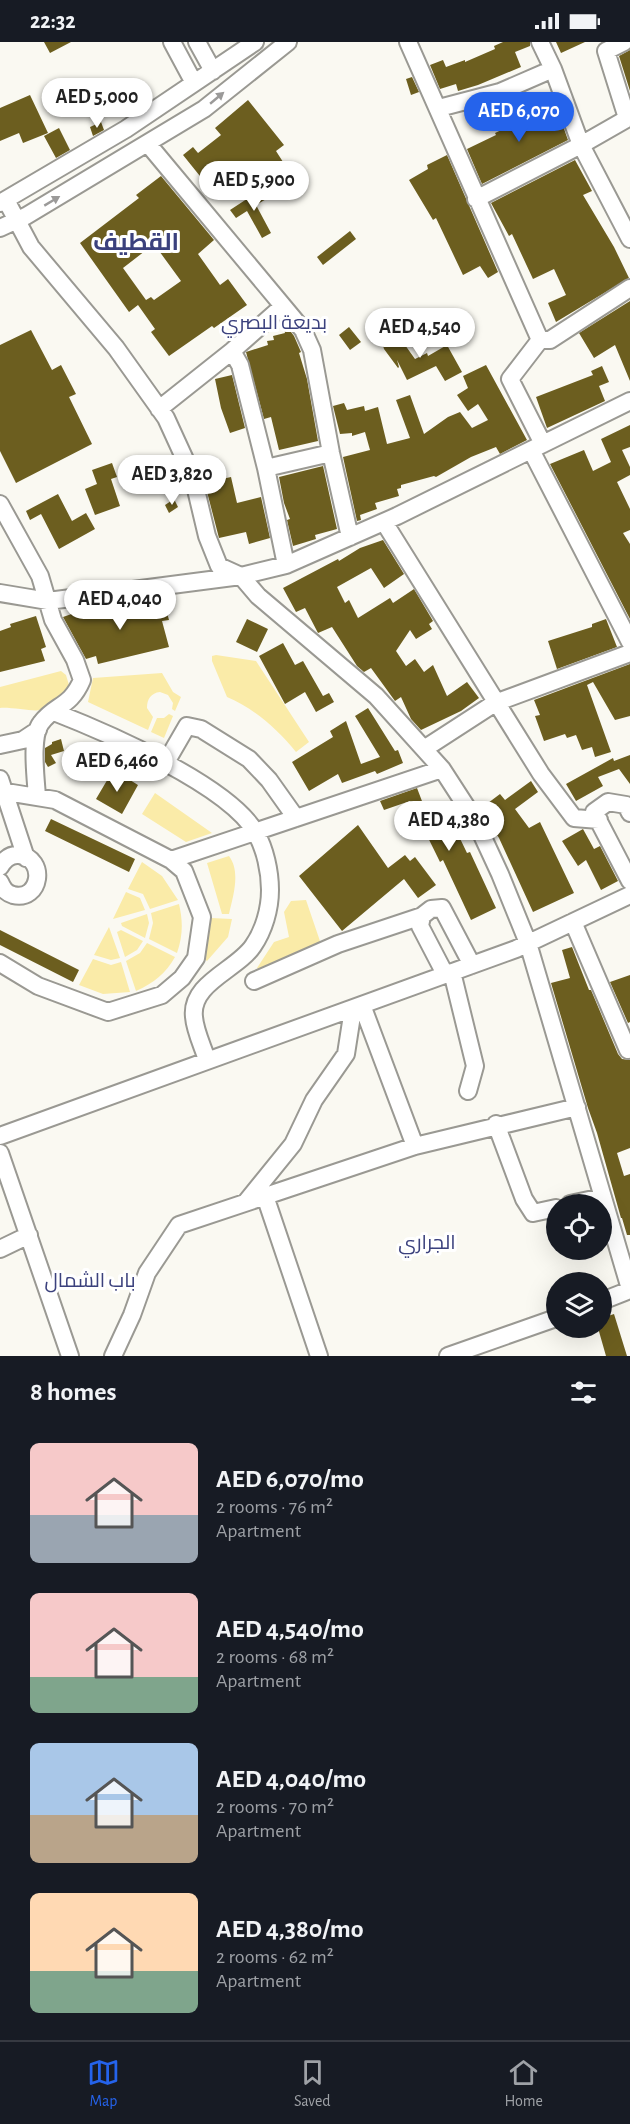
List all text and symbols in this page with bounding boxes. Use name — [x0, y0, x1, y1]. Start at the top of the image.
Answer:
text: 22:32 — [30, 10, 76, 32]
pin: AED 5,000 — [28, 78, 166, 129]
text: AED 5,000 — [56, 87, 138, 107]
one-way arrow — [209, 92, 225, 105]
pin: AED 6,070 — [450, 92, 588, 143]
text: AED 6,070 — [478, 101, 560, 121]
pin: AED 5,900 — [185, 161, 323, 212]
text: AED 5,900 — [213, 170, 295, 190]
one-way arrow — [44, 196, 61, 206]
district label: القطيف — [93, 231, 179, 255]
pin: AED 4,540 — [351, 308, 489, 359]
district label: بديعة البصري — [221, 313, 327, 338]
text: AED 4,540 — [379, 317, 461, 337]
pin: AED 3,820 — [103, 455, 241, 506]
text: AED 3,820 — [131, 464, 213, 484]
pin: AED 4,040 — [51, 580, 189, 631]
text: AED 4,040 — [78, 589, 162, 609]
pin: AED 6,460 — [48, 742, 186, 793]
text: AED 6,460 — [76, 751, 158, 771]
pin: AED 4,380 — [380, 801, 518, 852]
text: AED 4,380 — [408, 810, 490, 830]
map controls — [546, 1194, 612, 1338]
button: locate — [546, 1194, 612, 1260]
district label: الجراري — [398, 1233, 456, 1258]
district label: باب الشمال — [44, 1271, 136, 1293]
button: layers — [546, 1272, 612, 1338]
icon: filters — [567, 1376, 600, 1409]
text: 8 homes — [30, 1379, 117, 1405]
text: AED 6,070/mo — [216, 1466, 364, 1492]
icon: home — [78, 1467, 150, 1539]
text: 2 rooms · 76 m² — [216, 1497, 333, 1517]
text: Apartment — [216, 1521, 301, 1541]
text: AED 4,540/mo — [216, 1616, 364, 1642]
icon: home — [78, 1617, 150, 1689]
text: 2 rooms · 68 m² — [216, 1647, 334, 1667]
text: Apartment — [216, 1671, 301, 1691]
text: AED 4,040/mo — [216, 1766, 366, 1792]
icon: home — [78, 1767, 150, 1839]
text: 2 rooms · 70 m² — [216, 1797, 334, 1817]
text: Apartment — [216, 1821, 301, 1841]
text: AED 4,380/mo — [216, 1916, 364, 1942]
icon: home — [78, 1917, 150, 1989]
text: 2 rooms · 62 m² — [216, 1947, 334, 1967]
text: Apartment — [216, 1971, 301, 1991]
tab: Map — [87, 2056, 120, 2111]
tab: Saved — [294, 2056, 331, 2111]
tab: Home — [505, 2056, 543, 2111]

